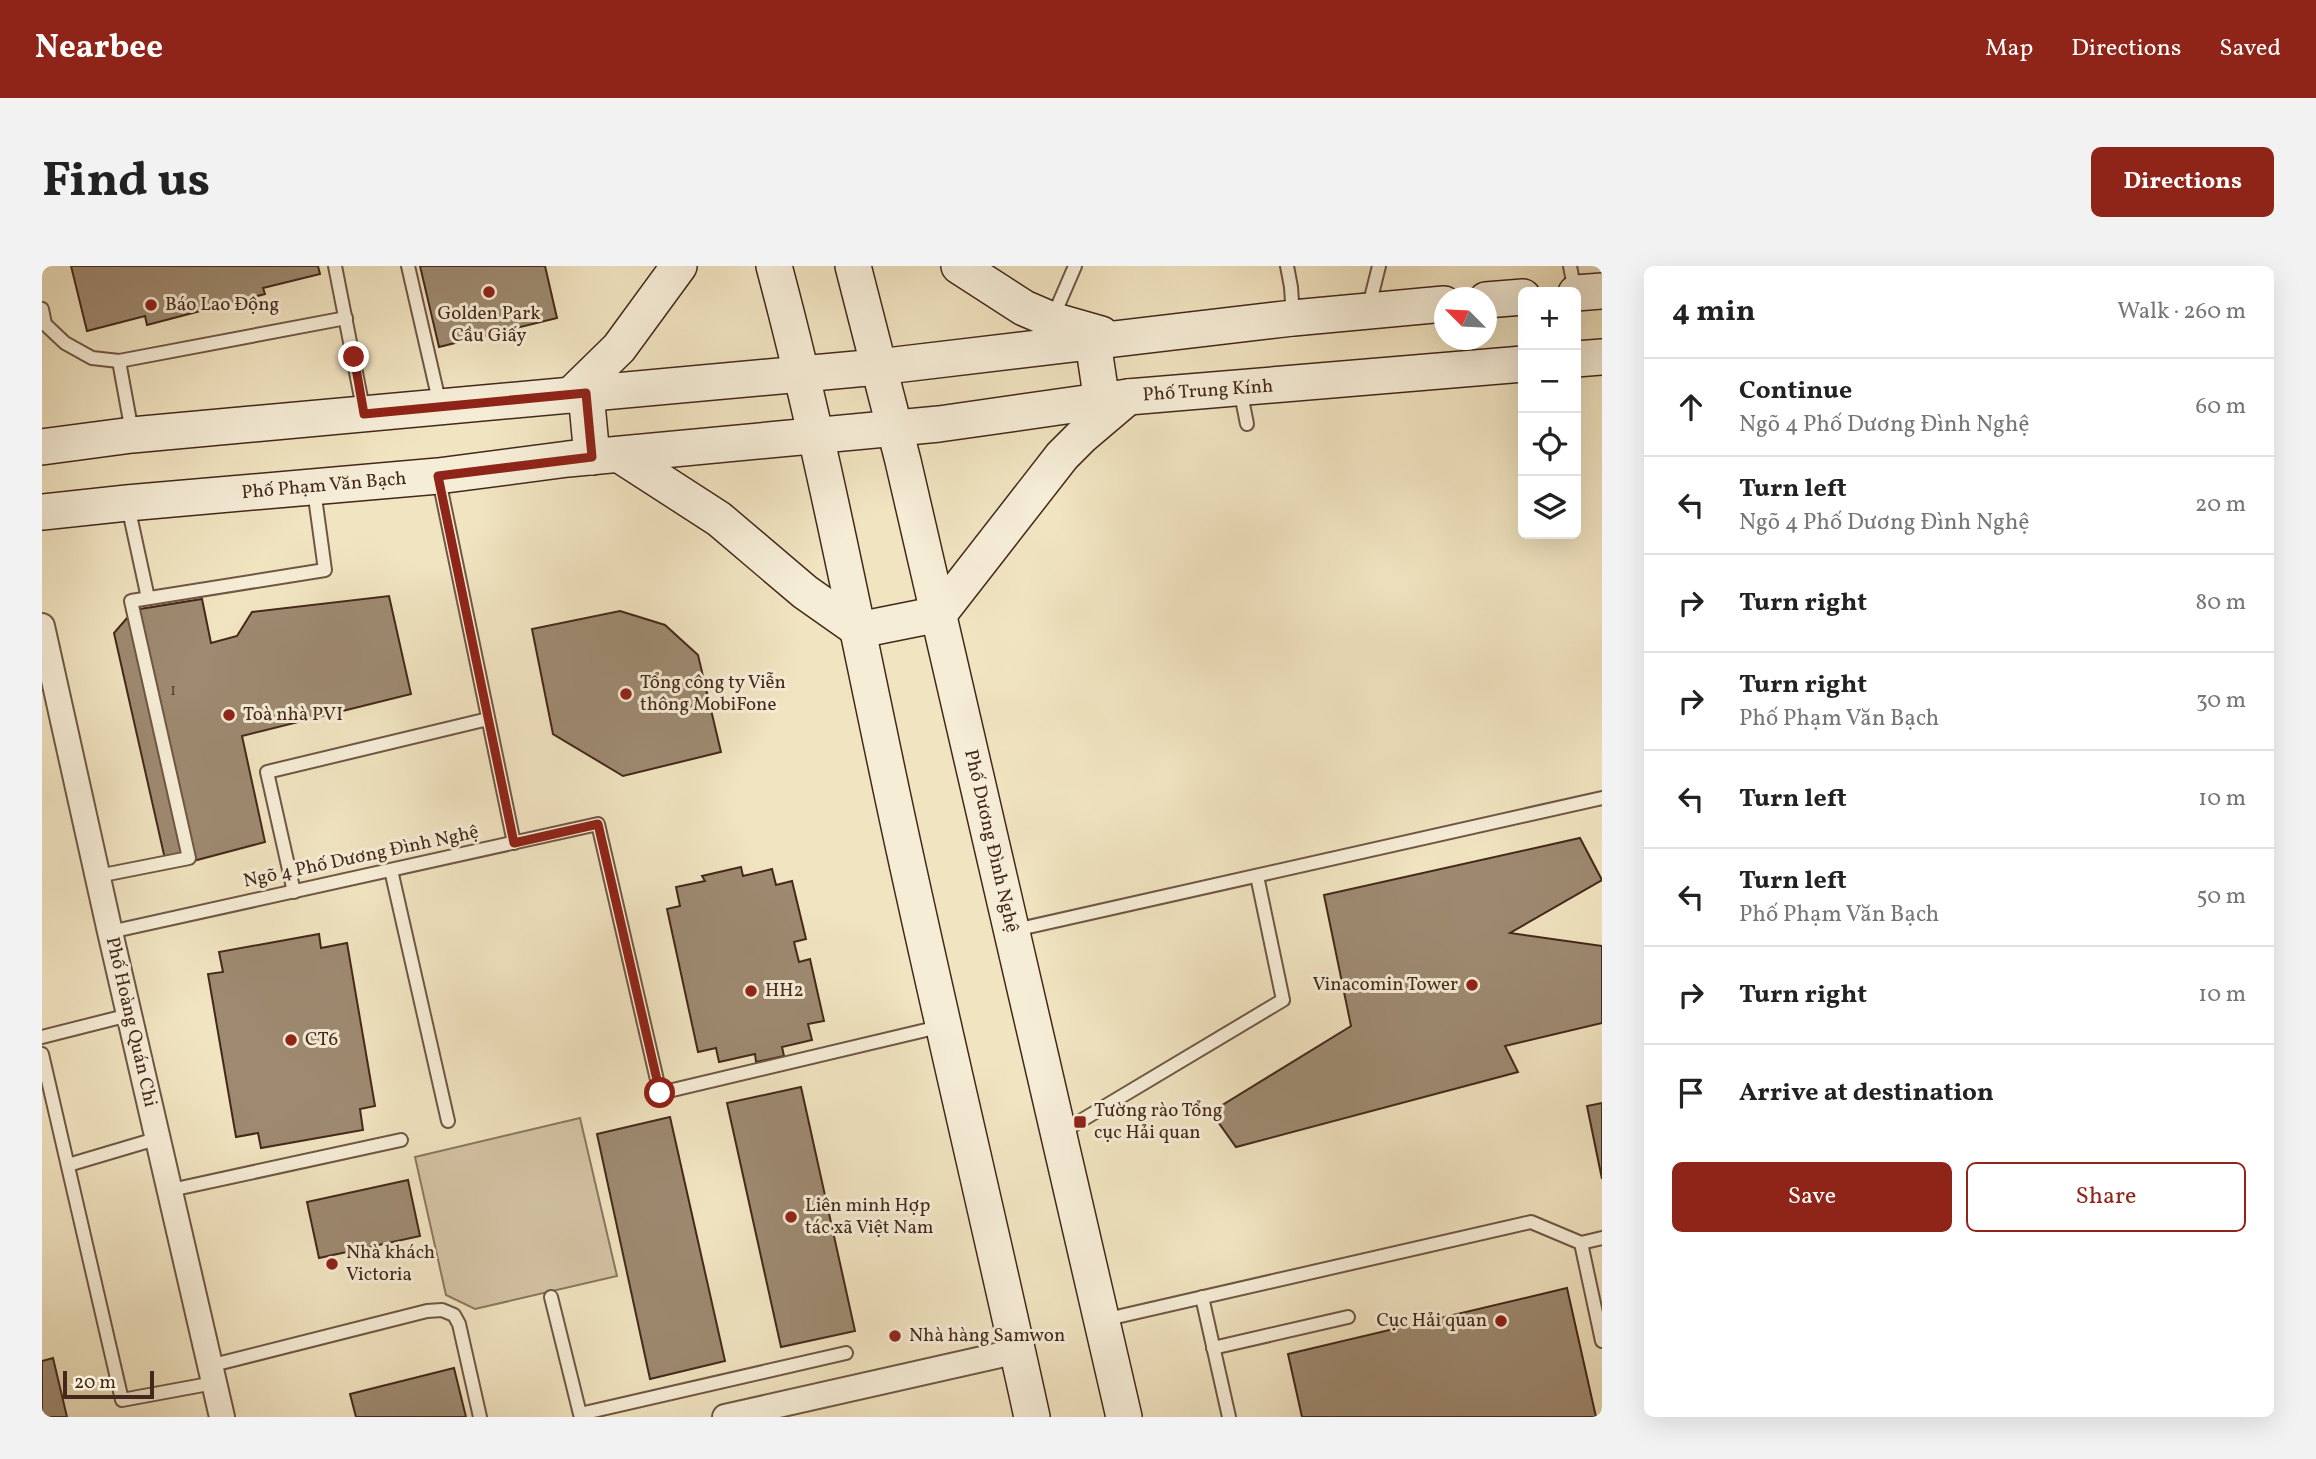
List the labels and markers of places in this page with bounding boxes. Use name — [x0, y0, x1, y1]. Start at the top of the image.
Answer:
marker: Golden Park Cầu Giấy — [481, 284, 497, 300]
place label: Báo Lao Động — [165, 292, 279, 318]
marker: Báo Lao Động — [143, 297, 159, 313]
place label: Golden Park Cầu Giấy — [437, 301, 541, 349]
place label: Tổng công ty Viễn thông MobiFone — [640, 670, 786, 718]
marker: Tổng công ty Viễn thông MobiFone — [618, 686, 634, 702]
place label: Toà nhà PVI — [243, 702, 343, 728]
marker: Toà nhà PVI — [221, 707, 237, 723]
place label: Vinacomin Tower — [1312, 972, 1458, 998]
marker: Vinacomin Tower — [1464, 977, 1480, 993]
place label: HH2 — [765, 978, 804, 1004]
marker: HH2 — [743, 983, 759, 999]
place label: CT6 — [305, 1027, 338, 1053]
marker: CT6 — [283, 1032, 299, 1048]
place label: Tường rào Tổng cục Hải quan — [1094, 1098, 1223, 1146]
marker: Tường rào Tổng cục Hải quan — [1072, 1114, 1088, 1130]
place label: Liên minh Hợp tác xã Việt Nam — [805, 1193, 934, 1241]
marker: Liên minh Hợp tác xã Việt Nam — [783, 1209, 799, 1225]
place label: Nhà khách Victoria — [346, 1240, 435, 1288]
marker: Nhà khách Victoria — [324, 1256, 340, 1272]
place label: Cục Hải quan — [1376, 1308, 1487, 1334]
marker: Cục Hải quan — [1493, 1313, 1509, 1329]
place label: Nhà hàng Samwon — [909, 1323, 1065, 1349]
marker: Nhà hàng Samwon — [887, 1328, 903, 1344]

